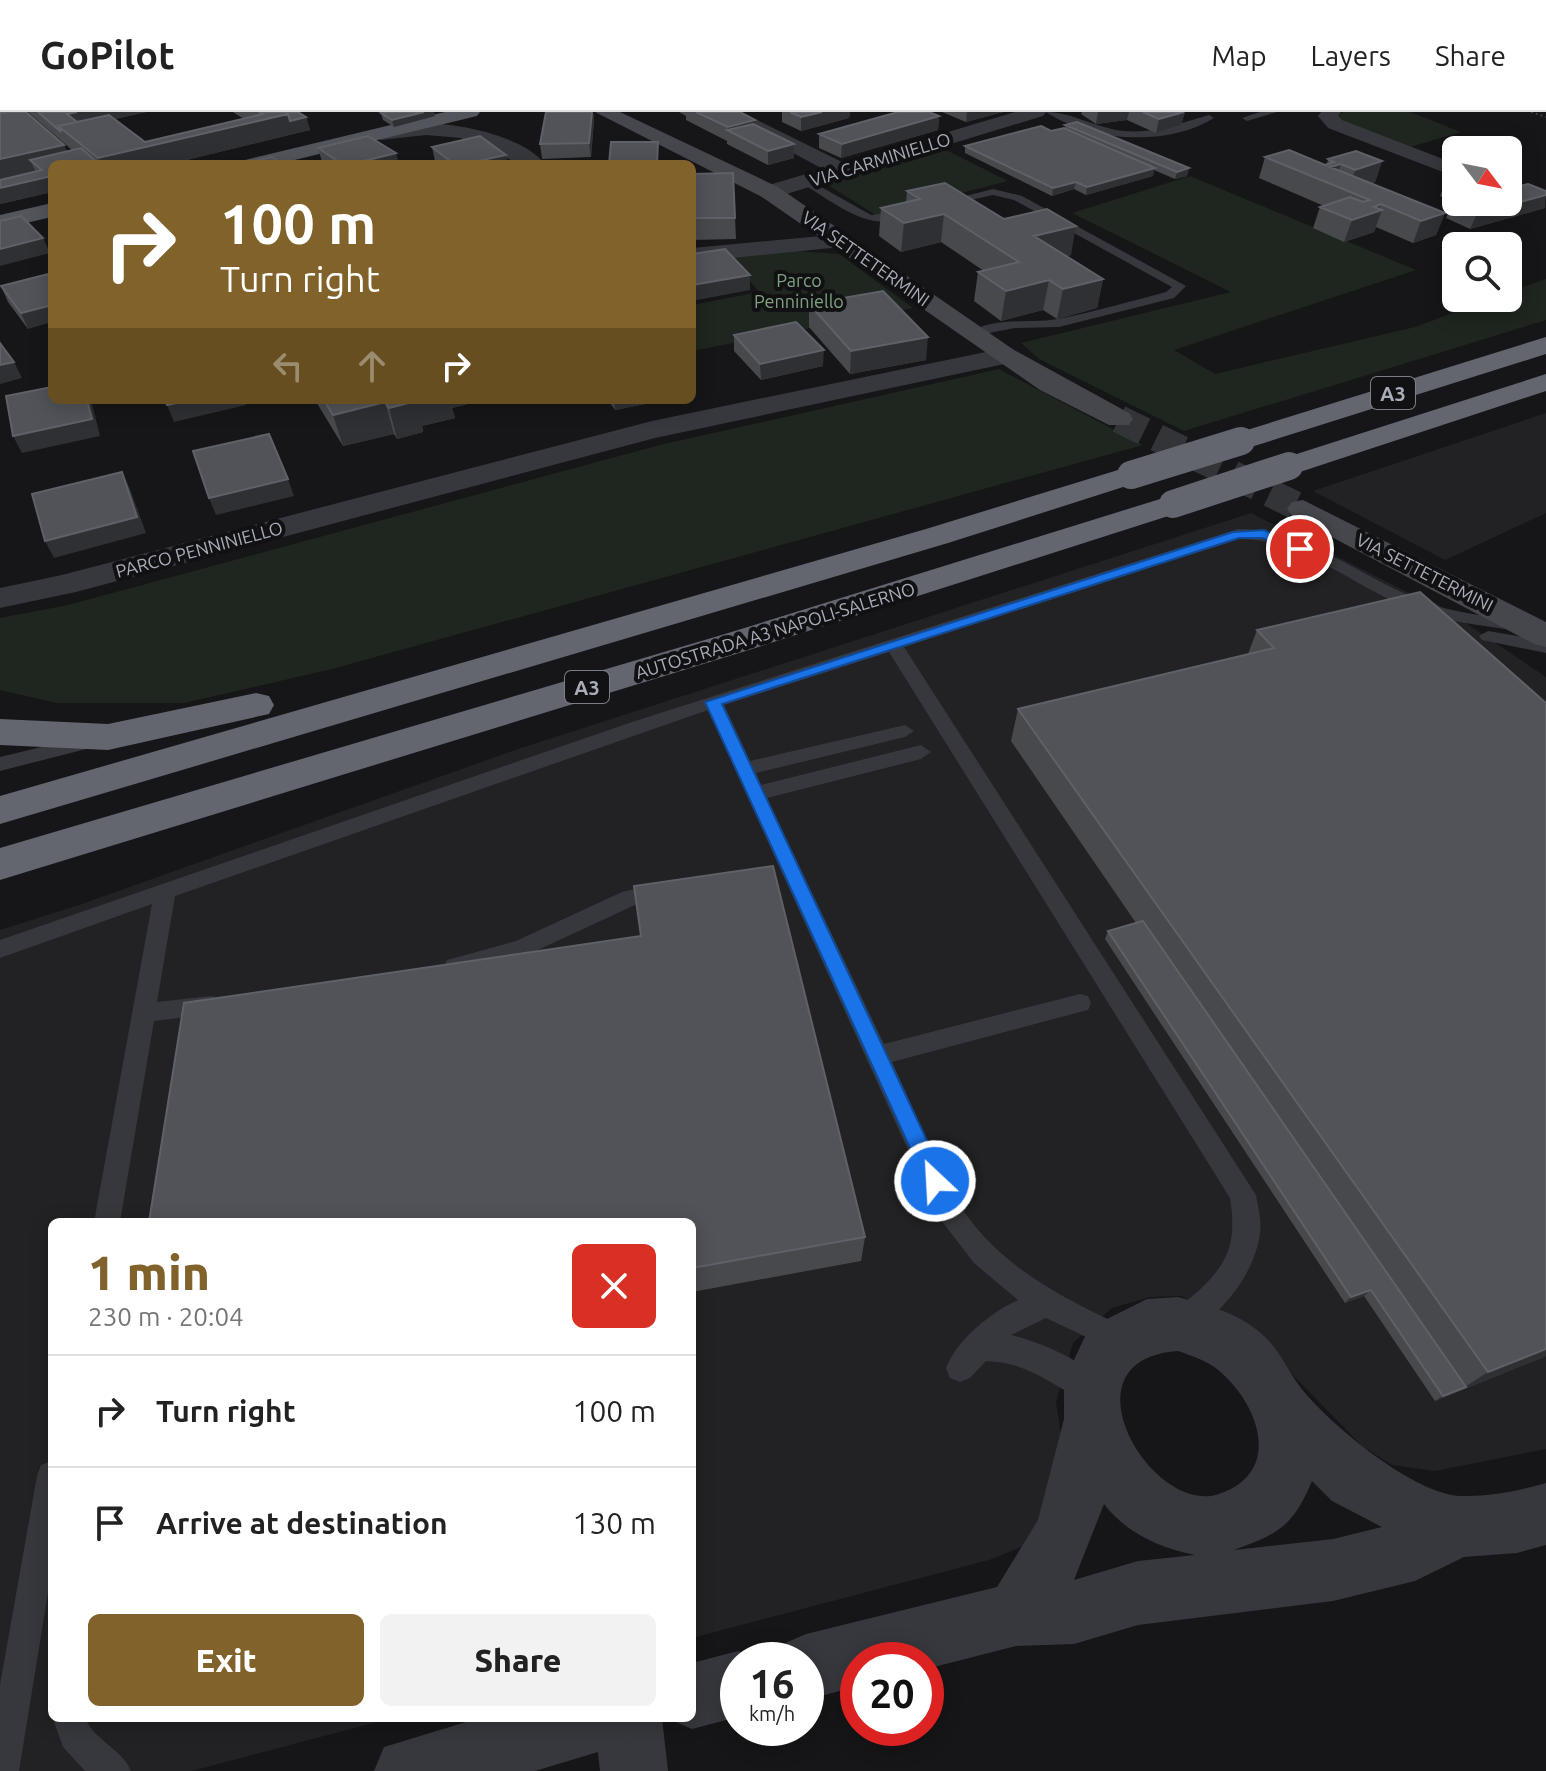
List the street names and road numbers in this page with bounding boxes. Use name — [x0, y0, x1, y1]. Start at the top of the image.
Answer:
street label: VIA CARMINIELLO — [807, 128, 953, 190]
street label: VIA SETTETERMINI — [798, 207, 934, 309]
road number: A3 — [1371, 377, 1415, 409]
street label: PARCO PENNINIELLO — [113, 517, 285, 581]
street label: VIA SETTETERMINI — [1353, 529, 1497, 615]
street label: AUTOSTRADA A3 NAPOLI-SALERNO — [633, 578, 917, 682]
road number: A3 — [565, 671, 609, 703]

